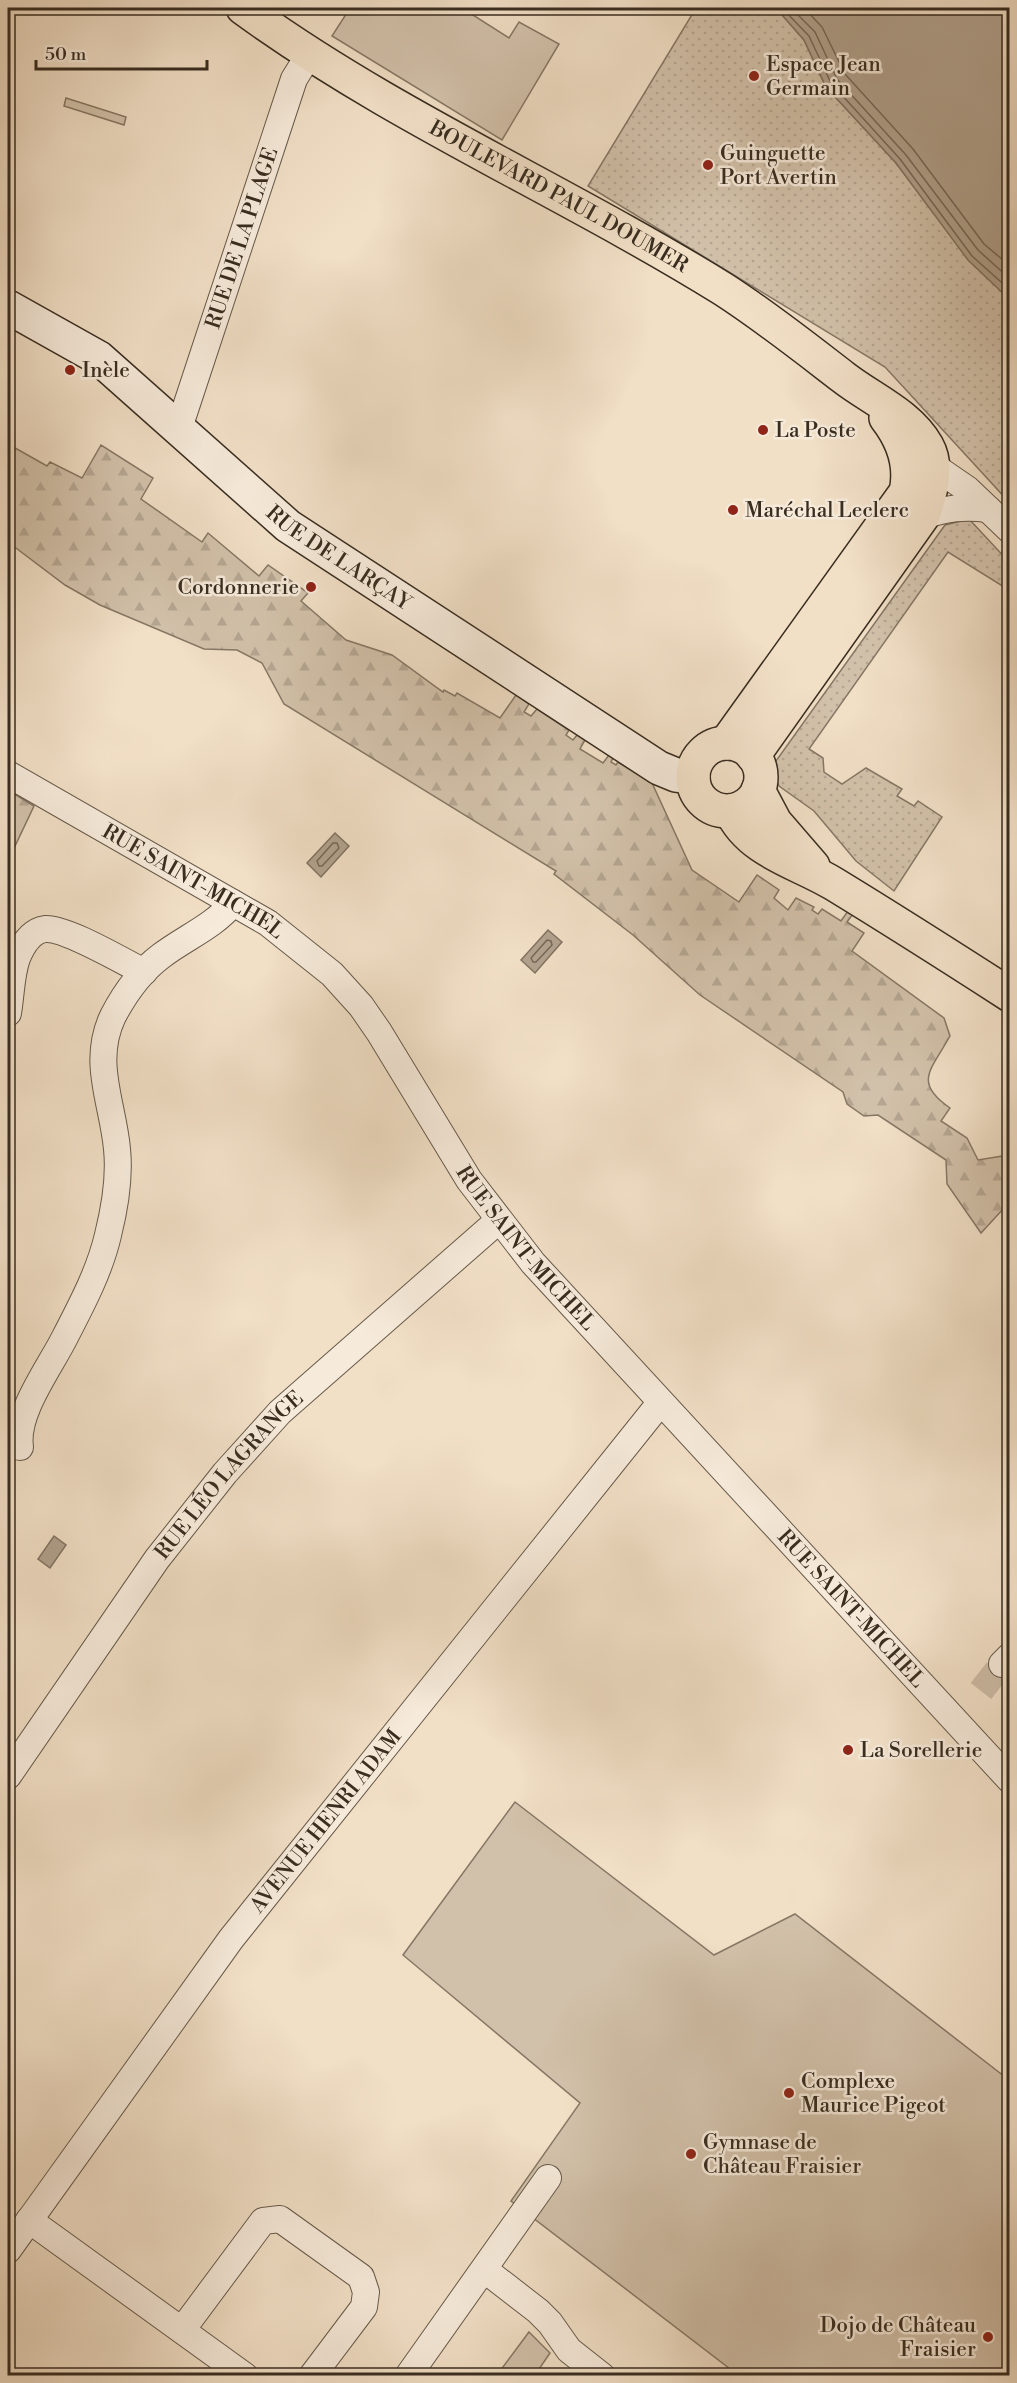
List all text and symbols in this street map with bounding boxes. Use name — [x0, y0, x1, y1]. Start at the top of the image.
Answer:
scale bar — [36, 33, 207, 71]
text: 50 m — [45, 43, 87, 66]
place label: Espace Jean Germain — [766, 52, 881, 102]
marker: Espace Jean Germain — [747, 69, 761, 83]
street label: BOULEVARD PAUL DOUMER — [424, 115, 693, 279]
place label: Guinguette Port Avertin — [720, 141, 837, 191]
street label: RUE DE LA PLAGE — [201, 144, 285, 332]
marker: Guinguette Port Avertin — [701, 158, 715, 172]
place label: Inèle — [82, 358, 130, 384]
marker: Inèle — [63, 363, 77, 377]
place label: La Poste — [775, 418, 856, 444]
marker: La Poste — [756, 423, 770, 437]
place label: Maréchal Leclerc — [745, 498, 909, 524]
street label: RUE DE LARÇAY — [260, 500, 417, 617]
marker: Maréchal Leclerc — [726, 503, 740, 517]
place label: Cordonnerie — [177, 575, 299, 601]
marker: Cordonnerie — [304, 580, 318, 594]
street label: RUE SAINT-MICHEL — [97, 819, 289, 945]
street label: RUE SAINT-MICHEL — [449, 1161, 601, 1336]
street label: RUE LÉO LAGRANGE — [150, 1386, 309, 1565]
street label: RUE SAINT-MICHEL — [771, 1524, 930, 1694]
street label: AVENUE HENRI ADAM — [244, 1724, 408, 1919]
place label: La Sorellerie — [860, 1738, 982, 1764]
marker: La Sorellerie — [841, 1743, 855, 1757]
place label: Complexe Maurice Pigeot — [801, 2069, 946, 2119]
marker: Complexe Maurice Pigeot — [782, 2086, 796, 2100]
place label: Gymnase de Château Fraisier — [703, 2130, 861, 2180]
marker: Gymnase de Château Fraisier — [684, 2147, 698, 2161]
place label: Dojo de Château Fraisier — [820, 2313, 976, 2363]
marker: Dojo de Château Fraisier — [981, 2330, 995, 2344]

